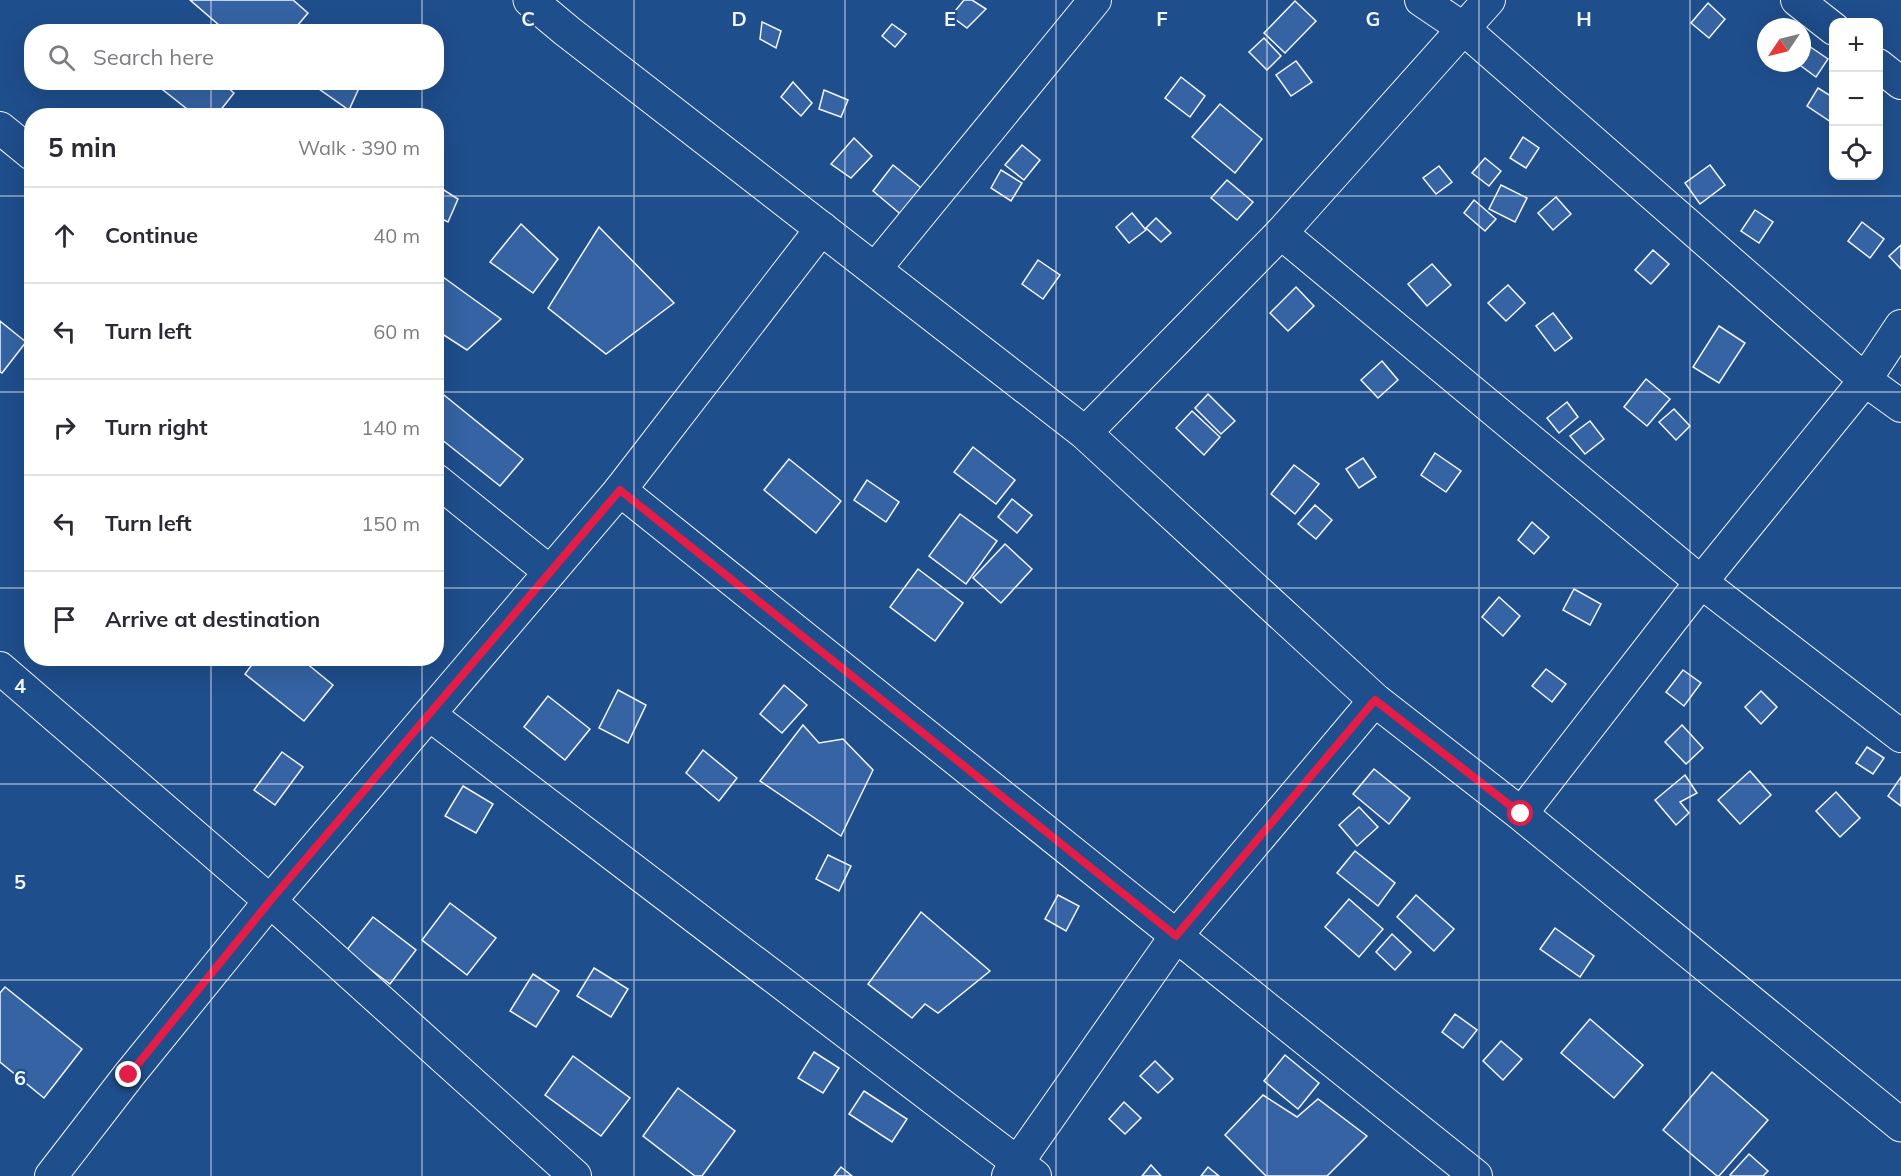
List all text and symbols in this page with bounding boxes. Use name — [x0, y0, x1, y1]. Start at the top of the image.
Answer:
text: C — [521, 6, 535, 31]
text: D — [731, 6, 747, 31]
text: E — [944, 6, 956, 31]
text: F — [1156, 6, 1168, 31]
text: G — [1366, 6, 1380, 31]
text: H — [1576, 6, 1592, 31]
north arrow — [1757, 18, 1811, 72]
map controls — [1829, 18, 1883, 180]
button: + — [1829, 18, 1883, 72]
search box — [24, 24, 444, 90]
icon: search — [45, 41, 78, 74]
text: Search here — [93, 43, 214, 71]
button: − — [1829, 72, 1883, 126]
button: locate — [1829, 126, 1883, 180]
text: 5 min — [48, 131, 117, 164]
text: Walk · 390 m — [298, 135, 420, 160]
icon: ahead — [48, 219, 81, 252]
text: Continue — [105, 221, 198, 249]
text: 40 m — [373, 223, 420, 248]
icon: left — [48, 315, 81, 348]
text: Turn left — [105, 317, 192, 345]
text: 60 m — [373, 319, 420, 344]
icon: right — [48, 411, 81, 444]
text: Turn right — [105, 413, 208, 441]
text: 140 m — [361, 415, 420, 440]
icon: left — [48, 507, 81, 540]
text: Turn left — [105, 509, 192, 537]
text: 150 m — [361, 511, 420, 536]
icon: arrive — [48, 603, 81, 636]
text: Arrive at destination — [105, 605, 320, 633]
text: 4 — [14, 673, 26, 698]
route start — [1507, 800, 1533, 826]
text: 5 — [14, 869, 26, 894]
route end — [115, 1061, 141, 1087]
text: 6 — [14, 1065, 26, 1090]

